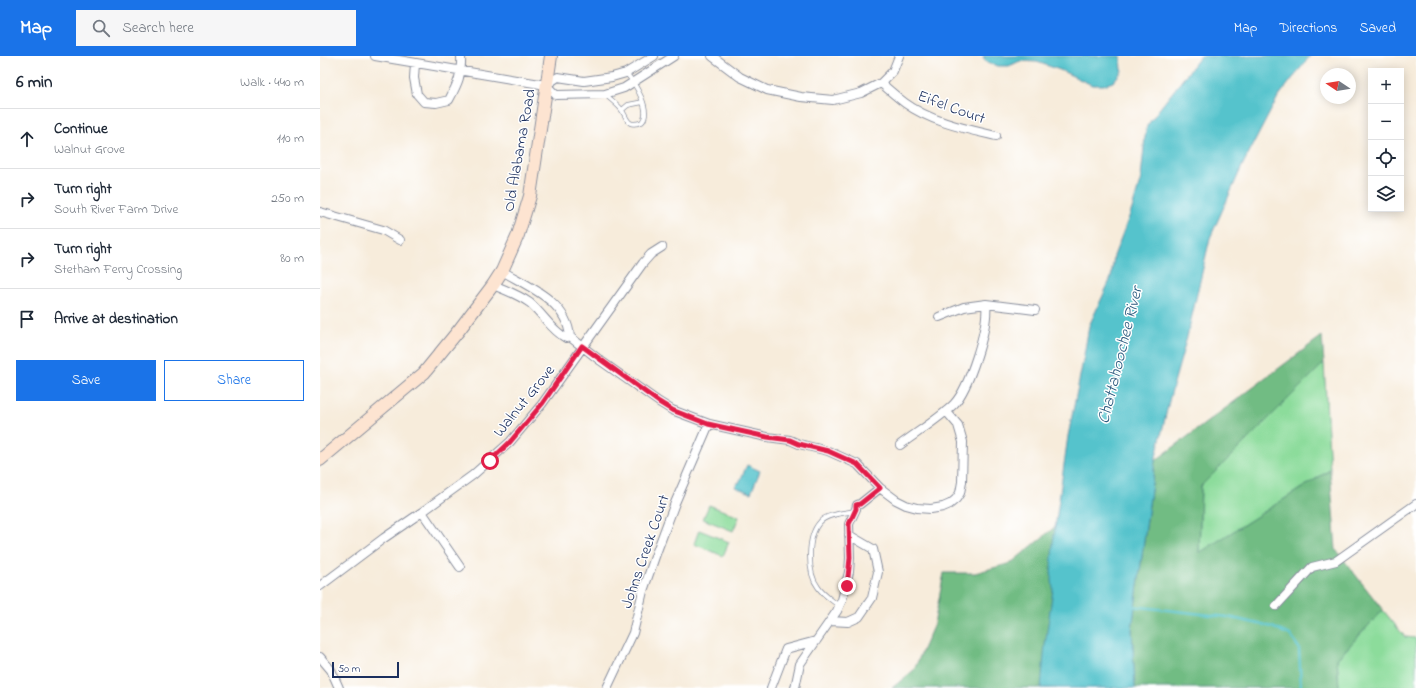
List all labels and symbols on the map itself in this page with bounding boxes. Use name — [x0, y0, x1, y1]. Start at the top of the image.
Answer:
north arrow — [1320, 68, 1356, 104]
street label: Eifel Court — [914, 85, 989, 131]
street label: Old Alabama Road — [497, 87, 543, 214]
water label: Chattahoochee River — [1091, 282, 1150, 427]
street label: Walnut Grove — [488, 359, 562, 443]
route start — [481, 452, 499, 470]
street label: Johns Creek Court — [615, 491, 677, 612]
route end — [838, 577, 856, 595]
scale bar — [332, 660, 399, 679]

